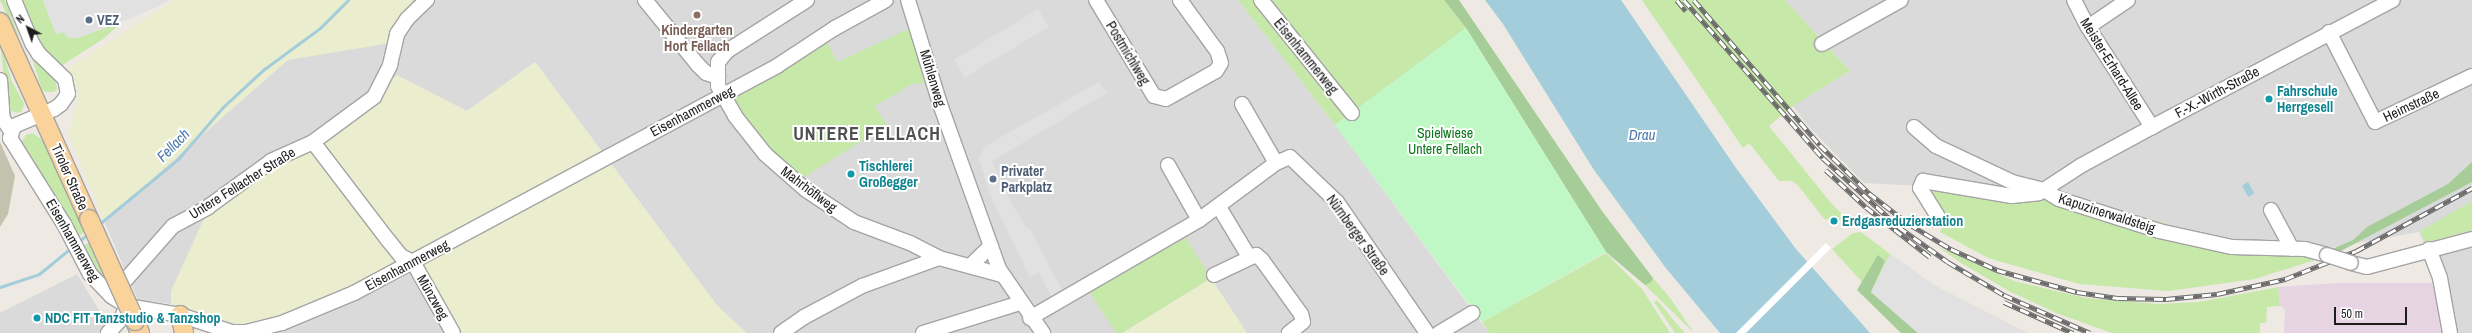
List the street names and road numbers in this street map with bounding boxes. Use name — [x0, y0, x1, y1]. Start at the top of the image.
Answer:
street label: Eisenhammerweg — [1270, 15, 1342, 97]
street label: Meister-Erhard-Allee — [2077, 15, 2147, 113]
street label: Postmichlweg — [1102, 18, 1154, 88]
street label: Mühlenweg — [916, 47, 950, 109]
street label: F.-X.-Wirth-Straße — [2172, 63, 2262, 121]
street label: Eisenhammerweg — [647, 82, 737, 140]
street label: Heimstraße — [2380, 85, 2442, 125]
street label: Tiroler Straße — [48, 141, 92, 213]
street label: Untere Fellacher Straße — [186, 144, 298, 222]
street label: Mahrhöflweg — [778, 163, 840, 215]
street label: Kapuzinerwaldsteig — [2056, 189, 2158, 237]
street label: Nürnberger Straße — [1323, 191, 1393, 279]
street label: Eisenhammerweg — [43, 196, 103, 284]
street label: Eisenhammerweg — [362, 236, 452, 294]
street label: Münzweg — [413, 272, 453, 322]

